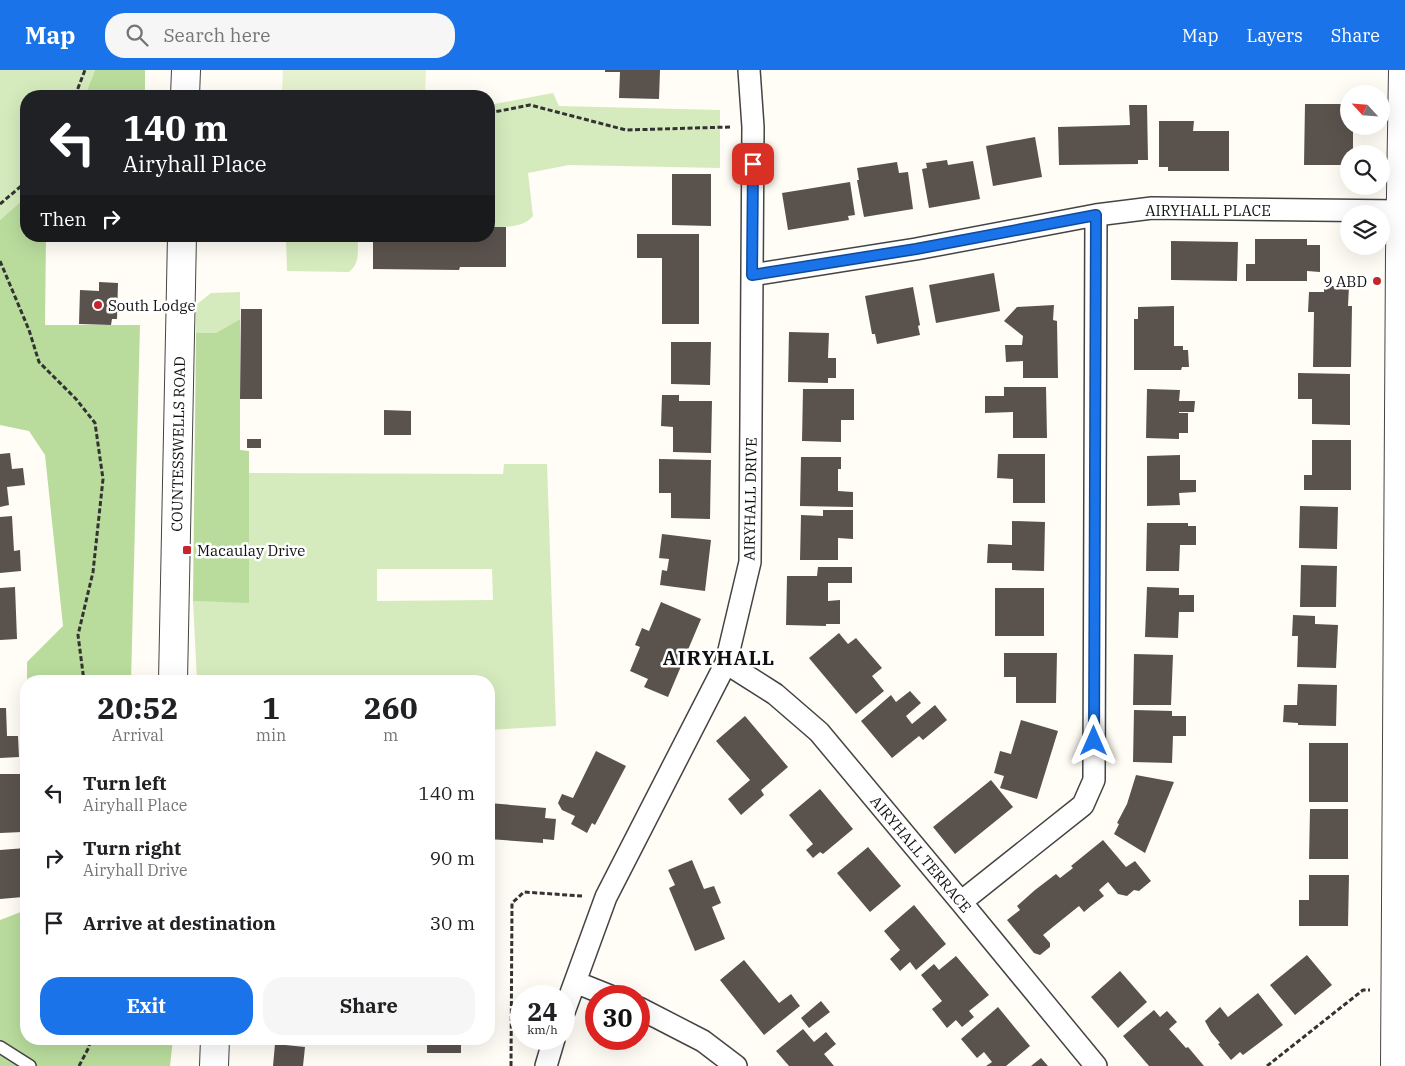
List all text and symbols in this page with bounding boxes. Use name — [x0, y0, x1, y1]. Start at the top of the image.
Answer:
search box — [105, 13, 455, 58]
text: Map — [25, 19, 75, 51]
icon: search — [123, 21, 151, 49]
text: Search here — [163, 23, 270, 47]
text: Map — [1182, 24, 1219, 47]
text: Layers — [1247, 24, 1303, 47]
text: Share — [1331, 24, 1380, 47]
north arrow — [1340, 85, 1390, 135]
map controls — [1340, 85, 1390, 255]
text: 140 m — [123, 105, 228, 151]
icon: left — [40, 110, 105, 175]
pin — [732, 143, 774, 185]
button: search — [1340, 145, 1390, 195]
text: Airyhall Place — [123, 149, 267, 178]
icon: arrive — [739, 150, 767, 178]
street label: AIRYHALL PLACE — [1145, 201, 1271, 220]
icon: right — [97, 205, 125, 233]
button: layers — [1340, 205, 1390, 255]
text: Then — [40, 207, 87, 231]
place label: 9 ABD — [1324, 272, 1367, 291]
marker: 9 ABD — [1371, 275, 1383, 287]
place label: South Lodge — [108, 296, 195, 315]
marker: South Lodge — [92, 299, 104, 311]
street label: COUNTESSWELLS ROAD — [167, 356, 189, 532]
street label: AIRYHALL DRIVE — [739, 437, 761, 561]
place label: Macaulay Drive — [197, 541, 305, 560]
marker: Macaulay Drive — [181, 544, 193, 556]
district label: AIRYHALL — [663, 644, 775, 671]
text: 20:52 — [97, 688, 178, 727]
text: 1 — [262, 688, 280, 727]
text: 260 — [364, 688, 418, 727]
position arrow — [1067, 714, 1119, 766]
text: Arrival — [112, 725, 164, 745]
text: min — [256, 725, 286, 745]
text: m — [383, 725, 398, 745]
text: Turn left — [83, 771, 166, 795]
icon: left — [40, 779, 68, 807]
text: 140 m — [418, 781, 475, 805]
street label: AIRYHALL TERRACE — [867, 792, 975, 916]
text: Airyhall Place — [83, 795, 187, 815]
text: Turn right — [83, 836, 181, 860]
icon: right — [40, 844, 68, 872]
text: 90 m — [430, 846, 475, 870]
text: Airyhall Drive — [83, 860, 188, 880]
icon: arrive — [40, 909, 68, 937]
text: Arrive at destination — [83, 911, 276, 935]
text: 30 m — [430, 911, 475, 935]
button: Exit — [40, 977, 253, 1035]
button: Share — [263, 977, 475, 1035]
speed limit sign: 30 — [585, 985, 650, 1050]
text: 24 — [527, 995, 558, 1028]
text: km/h — [527, 1022, 558, 1037]

